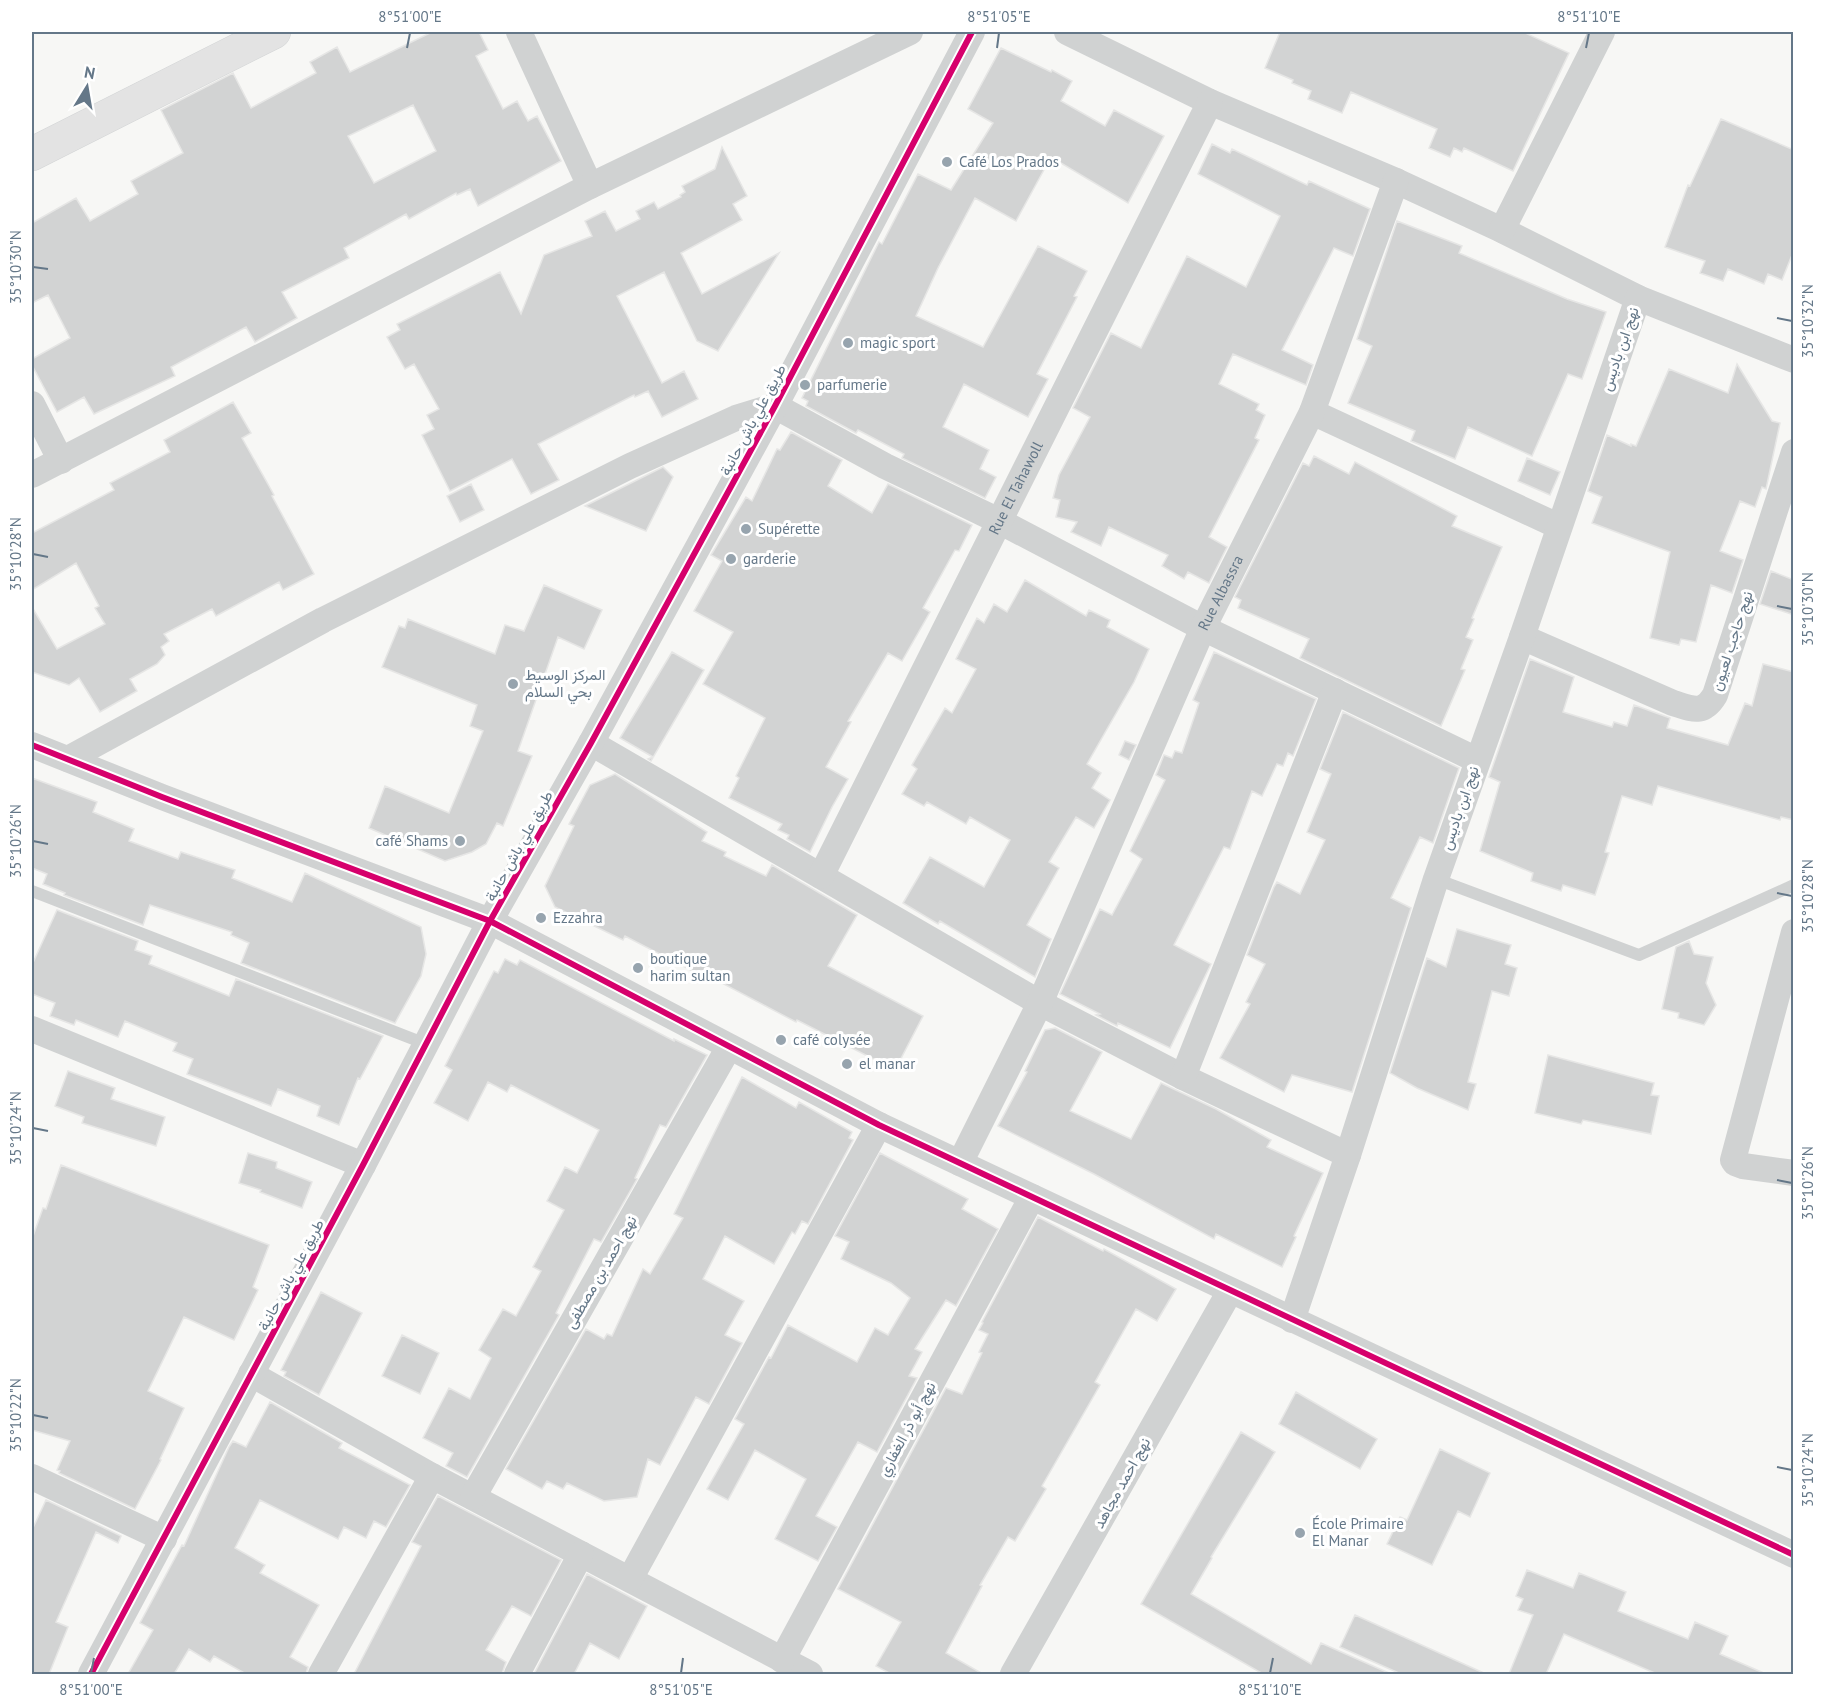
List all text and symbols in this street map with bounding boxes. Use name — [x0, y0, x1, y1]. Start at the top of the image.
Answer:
text: 8°51'00"E — [378, 7, 442, 26]
text: 8°51'05"E — [967, 7, 1031, 26]
text: 8°51'10"E — [1557, 7, 1621, 26]
north arrow — [57, 57, 117, 117]
text: N — [83, 61, 97, 83]
place label: Café Los Prados — [959, 152, 1059, 171]
marker: Café Los Prados — [940, 155, 954, 169]
text: 35°10'30"N — [6, 230, 25, 304]
text: 35°10'32"N — [1798, 284, 1817, 358]
street label: نهج ابن باديس — [1596, 304, 1645, 394]
place label: magic sport — [860, 333, 935, 352]
marker: magic sport — [841, 336, 855, 350]
street label: طريق علي باش حانبة — [715, 361, 794, 481]
place label: parfumerie — [817, 375, 887, 394]
marker: parfumerie — [798, 378, 812, 392]
street label: Rue El Tahawoll — [984, 438, 1047, 538]
text: 35°10'28"N — [6, 517, 25, 591]
place label: Supérette — [758, 519, 820, 538]
marker: Supérette — [739, 522, 753, 536]
place label: garderie — [743, 549, 796, 568]
marker: garderie — [724, 552, 738, 566]
street label: Rue Albassra — [1193, 552, 1247, 634]
text: 35°10'30"N — [1798, 572, 1817, 646]
street label: نهج حاجب لعيون — [1706, 588, 1759, 694]
place label: المركز الوسيط بحي السلام — [525, 665, 605, 705]
marker: المركز الوسيط بحي السلام — [506, 677, 520, 691]
street label: نهج ابن باديس — [1436, 763, 1485, 853]
street label: طريق علي باش حانبة — [480, 787, 560, 906]
text: 35°10'26"N — [6, 804, 25, 878]
place label: café Shams — [375, 831, 448, 850]
marker: café Shams — [453, 834, 467, 848]
text: 35°10'28"N — [1798, 859, 1817, 933]
place label: Ezzahra — [553, 908, 603, 927]
marker: Ezzahra — [534, 911, 548, 925]
place label: boutique harim sultan — [650, 949, 730, 985]
marker: boutique harim sultan — [631, 961, 645, 975]
place label: café colysée — [793, 1030, 871, 1049]
marker: café colysée — [774, 1033, 788, 1047]
place label: el manar — [859, 1054, 915, 1073]
marker: el manar — [840, 1057, 854, 1071]
text: 35°10'24"N — [6, 1091, 25, 1165]
text: 35°10'26"N — [1798, 1146, 1817, 1220]
street label: نهج احمد بن مصطفى — [560, 1212, 642, 1333]
street label: طريق علي باش حانبة — [253, 1216, 332, 1336]
text: 35°10'22"N — [6, 1378, 25, 1452]
street label: نهج أبو ذر الغفاري — [874, 1378, 943, 1481]
text: 35°10'24"N — [1798, 1433, 1817, 1507]
street label: نهج احمد مجاهد — [1089, 1434, 1156, 1532]
place label: École Primaire El Manar — [1312, 1514, 1404, 1550]
marker: École Primaire El Manar — [1293, 1526, 1307, 1540]
text: 8°51'00"E — [59, 1680, 123, 1699]
text: 8°51'05"E — [649, 1680, 713, 1699]
text: 8°51'10"E — [1238, 1680, 1302, 1699]

